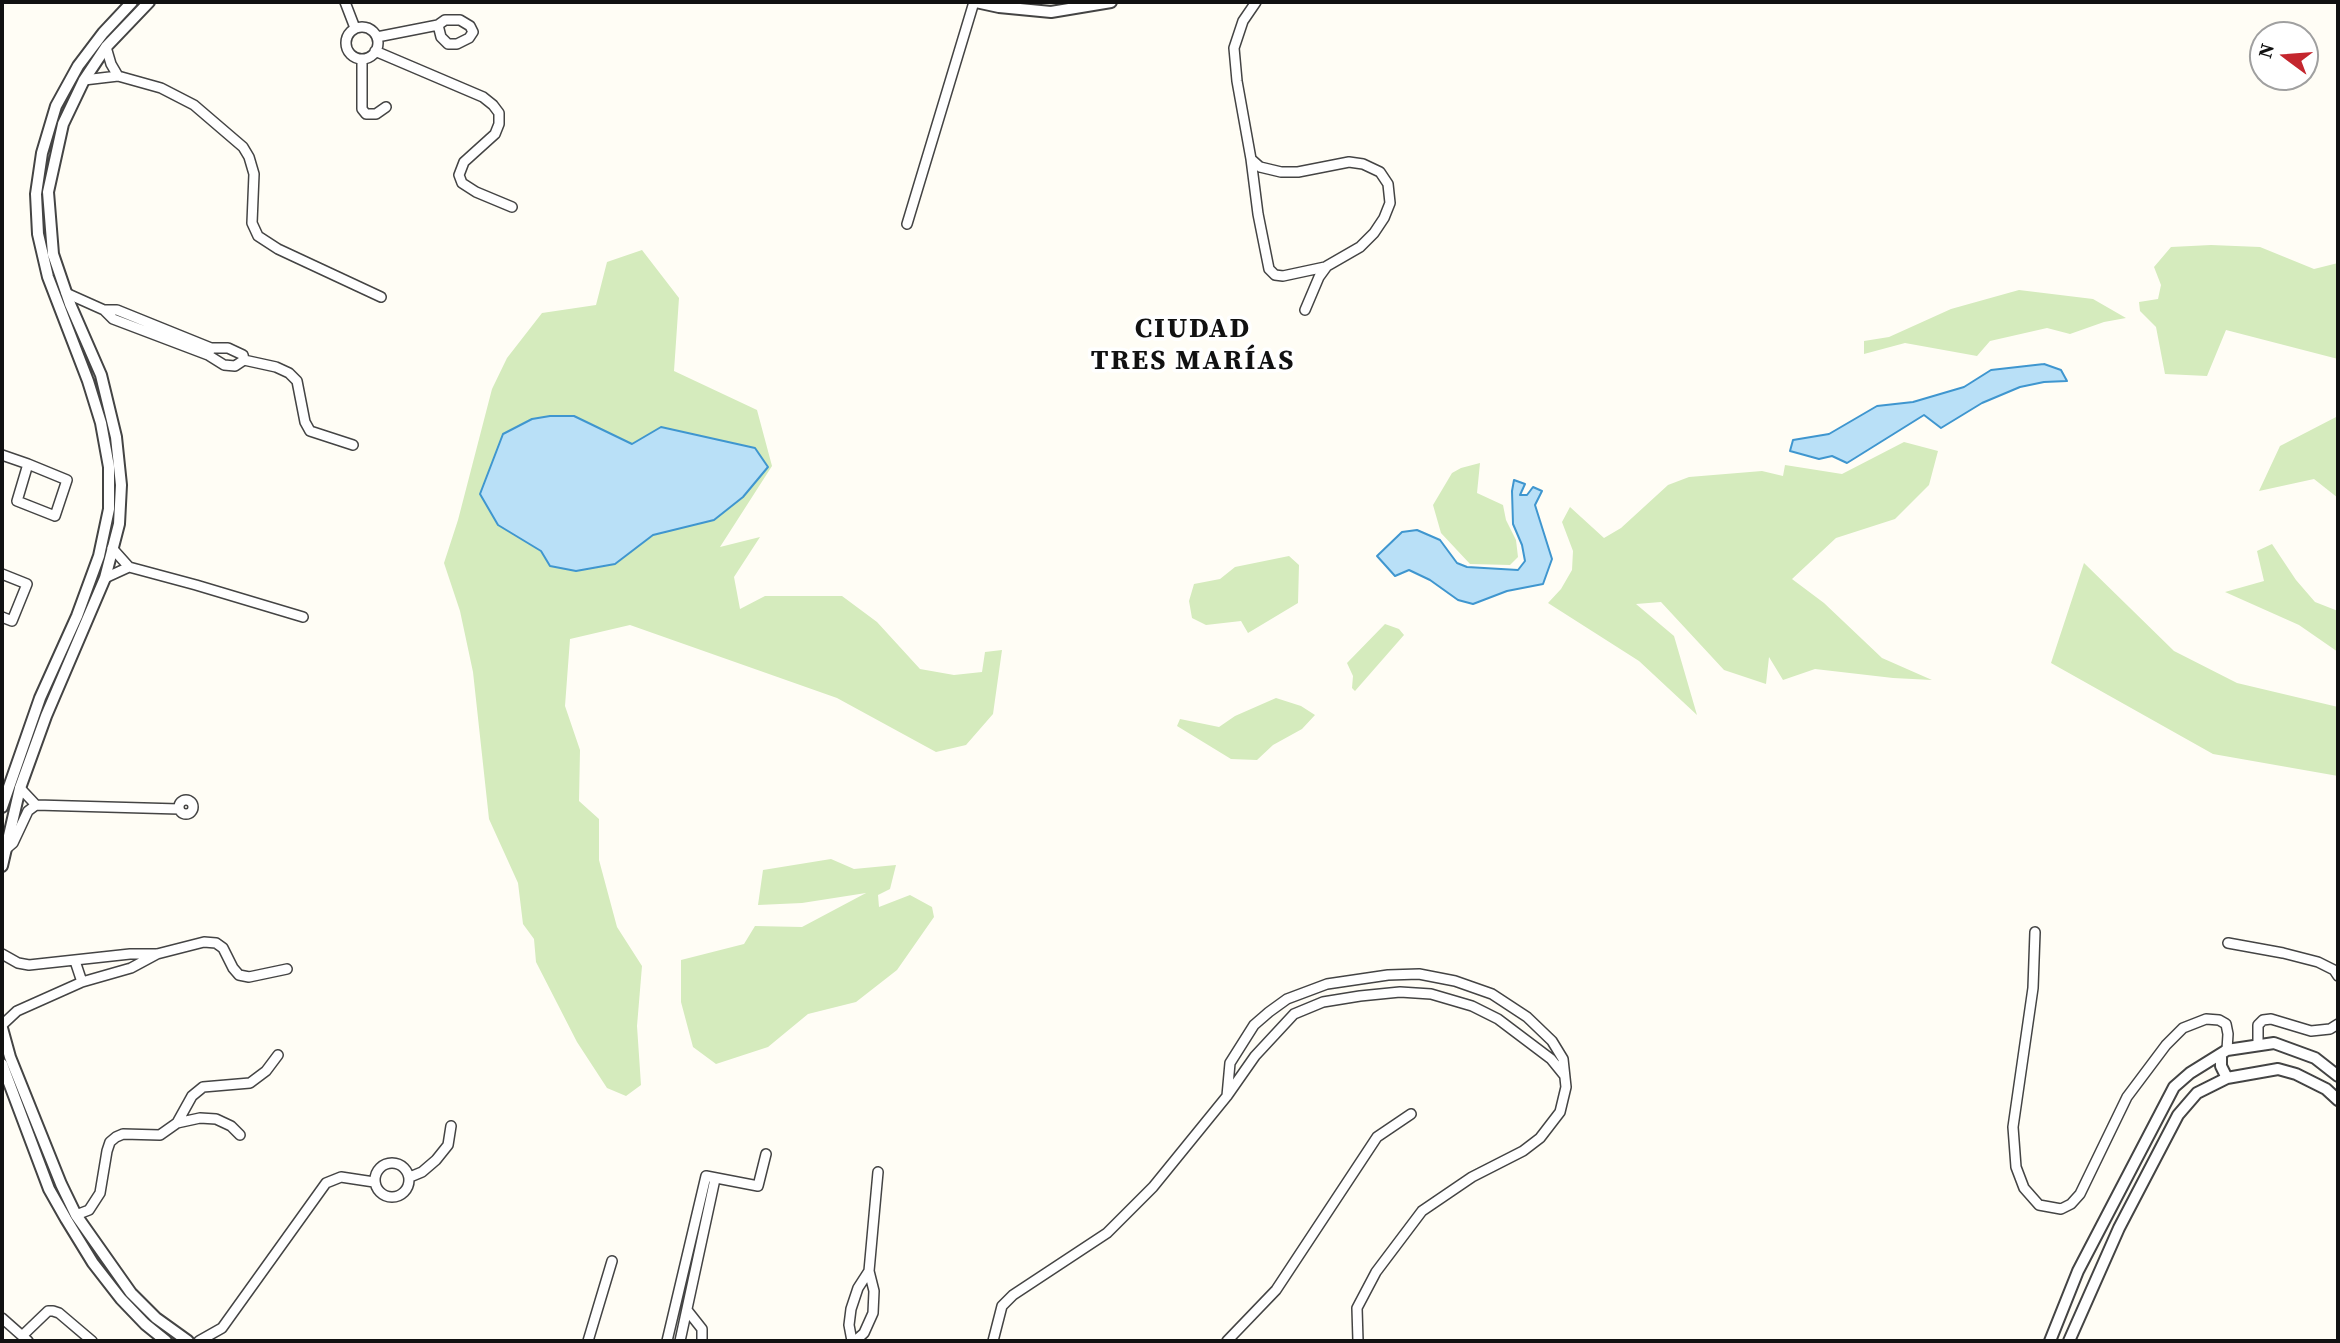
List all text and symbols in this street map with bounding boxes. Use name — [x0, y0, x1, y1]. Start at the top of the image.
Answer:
north arrow — [2249, 21, 2319, 91]
text: N — [2251, 41, 2280, 61]
district label: CIUDAD TRES MARÍAS — [1092, 313, 1294, 379]

